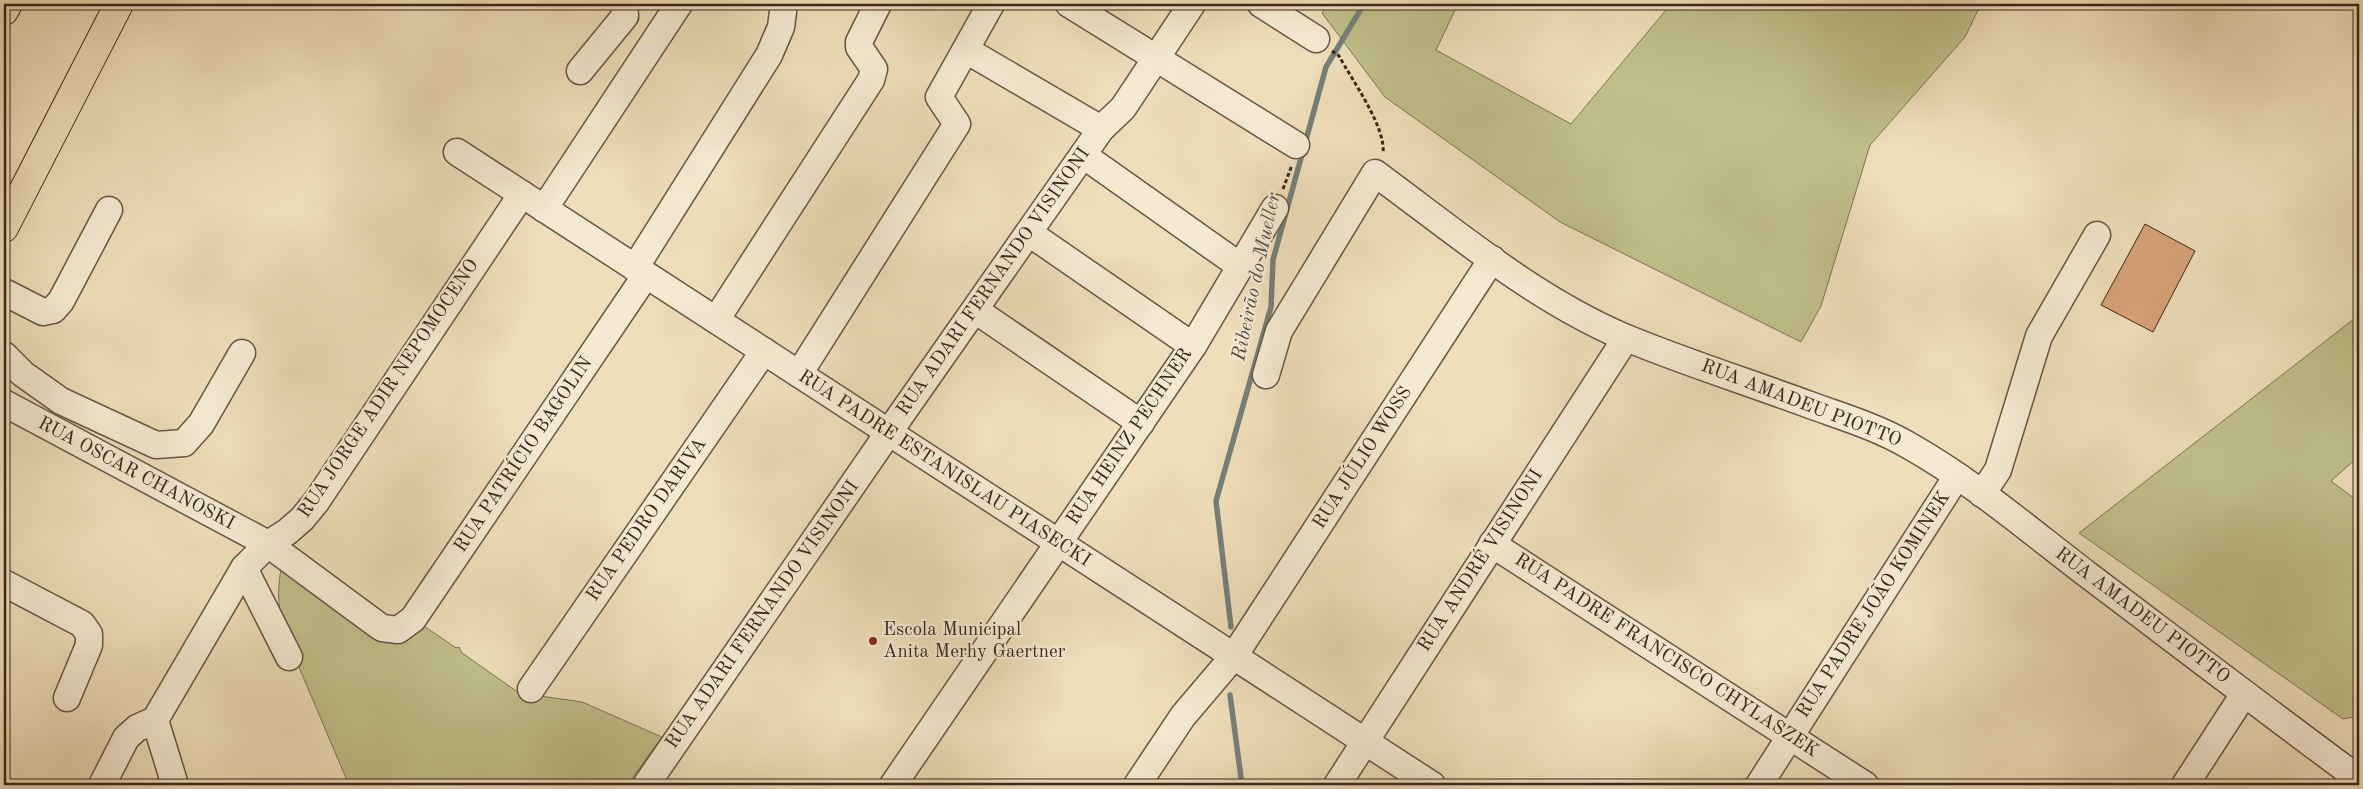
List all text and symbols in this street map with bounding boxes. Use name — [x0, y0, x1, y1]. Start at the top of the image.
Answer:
street label: RUA ADARI FERNANDO VISINONI — [894, 144, 1094, 420]
water label: Ribeirão do Mueller — [1229, 191, 1285, 364]
street label: RUA JORGE ADIR NEPOMOCENO — [295, 256, 483, 522]
street label: RUA HEINZ PECHNER — [1064, 345, 1196, 529]
street label: RUA PATRÍCIO BAGOLIN — [448, 351, 597, 556]
street label: RUA AMADEU PIOTTO — [1698, 357, 1904, 451]
street label: RUA PADRE ESTANISLAU PIASECKI — [794, 367, 1094, 571]
street label: RUA JÚLIO WOSS — [1306, 381, 1416, 533]
street label: RUA OSCAR CHANOSKI — [35, 414, 237, 534]
street label: RUA PEDRO DARIVA — [583, 435, 711, 605]
street label: RUA ANDRÉ VISINONI — [1412, 464, 1547, 656]
street label: RUA ADARI FERNANDO VISINONI — [663, 477, 863, 753]
street label: RUA PADRE JOÃO KOMINEK — [1790, 486, 1954, 722]
street label: RUA AMADEU PIOTTO — [2051, 544, 2233, 688]
street label: RUA PADRE FRANCISCO CHYLASZEK — [1511, 551, 1821, 761]
place label: Escola Municipal Anita Merhy Gaertner — [883, 621, 1066, 662]
marker: Escola Municipal Anita Merhy Gaertner — [867, 635, 879, 647]

